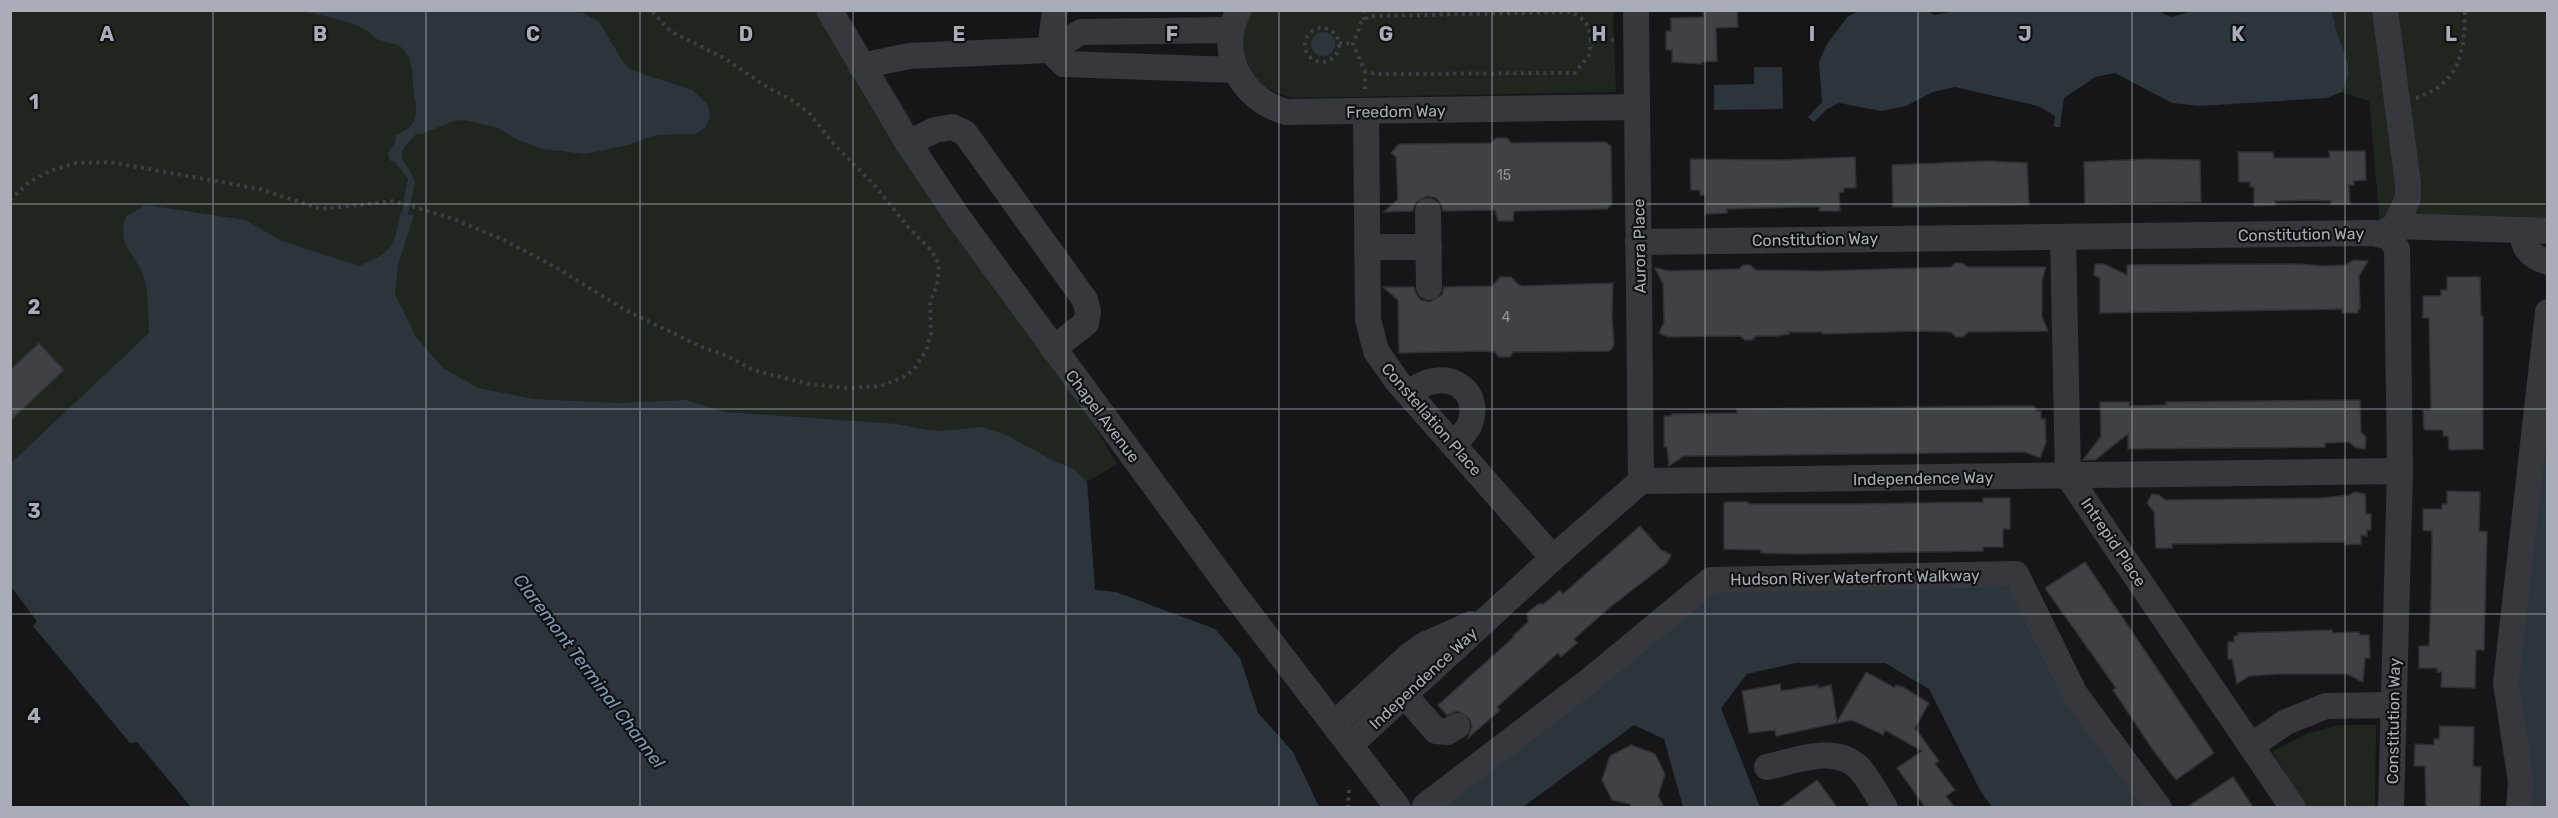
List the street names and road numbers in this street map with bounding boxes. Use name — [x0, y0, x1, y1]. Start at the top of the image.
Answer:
street label: Freedom Way — [1346, 101, 1446, 122]
street label: Aurora Place — [1629, 198, 1650, 294]
street label: Constitution Way — [2238, 224, 2364, 245]
street label: Constitution Way — [1752, 229, 1878, 250]
street label: Constellation Place — [1377, 359, 1486, 480]
street label: Chapel Avenue — [1062, 366, 1144, 466]
street label: Independence Way — [1853, 468, 1993, 489]
street label: Intrepid Place — [2077, 494, 2150, 590]
street label: Hudson River Waterfront Walkway — [1730, 566, 1980, 589]
street label: Independence Way — [1366, 623, 1481, 733]
street label: Constitution Way — [2383, 658, 2404, 784]

